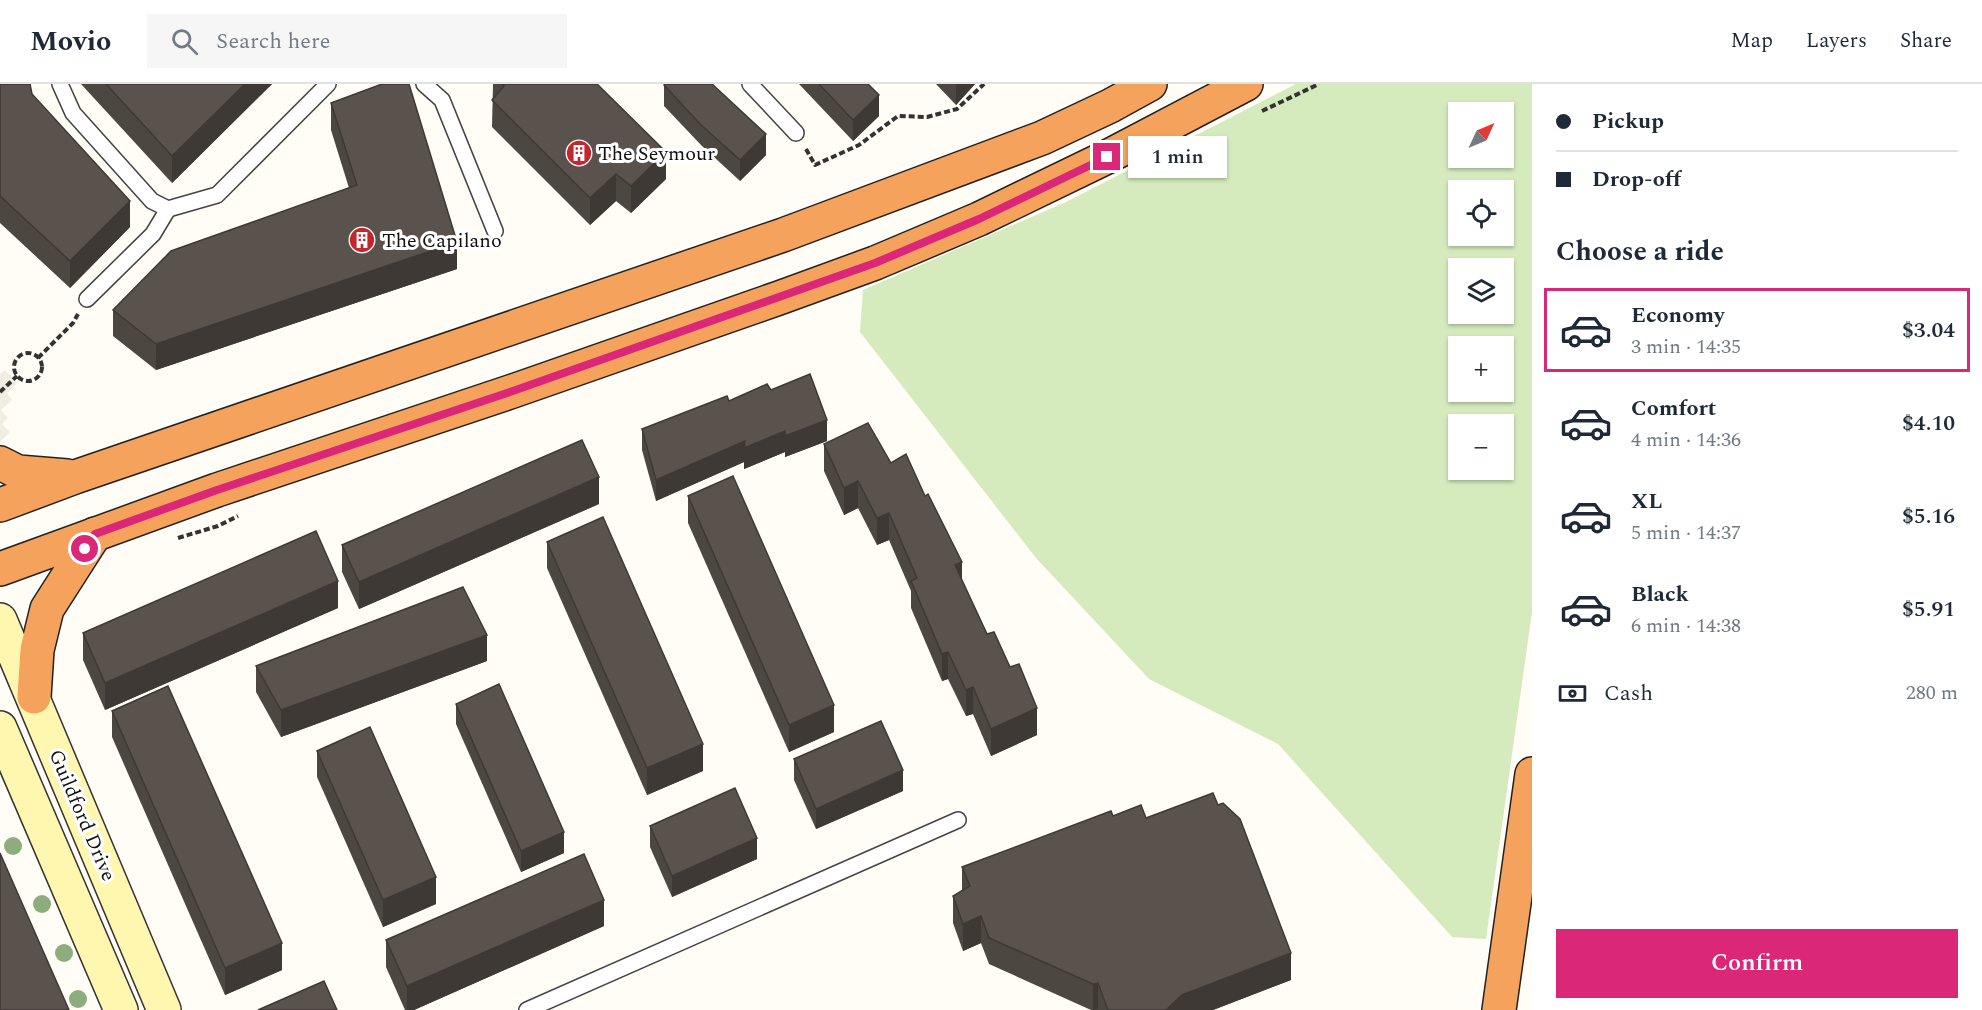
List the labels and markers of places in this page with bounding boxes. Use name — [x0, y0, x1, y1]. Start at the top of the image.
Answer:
building icon: The Seymour — [564, 138, 594, 168]
place label: The Seymour — [598, 139, 715, 169]
building icon: The Capilano — [347, 225, 377, 255]
place label: The Capilano — [382, 226, 502, 256]

